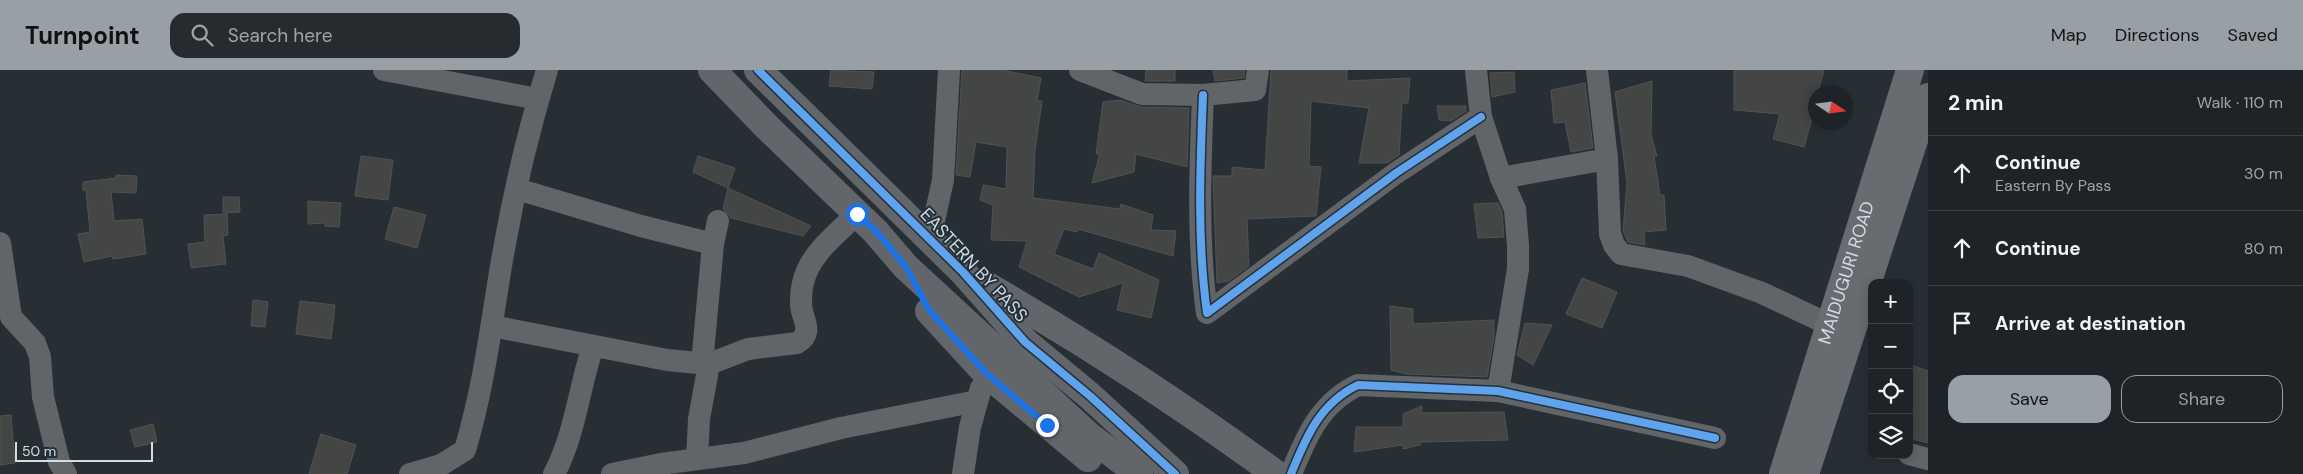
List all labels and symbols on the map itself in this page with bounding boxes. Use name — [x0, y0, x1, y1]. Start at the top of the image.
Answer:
north arrow — [1808, 85, 1853, 130]
street label: MAIDUGURI ROAD — [1813, 198, 1880, 347]
route start — [846, 203, 869, 226]
street label: EASTERN BY PASS — [915, 203, 1033, 327]
route end — [1036, 414, 1059, 437]
scale bar — [15, 439, 152, 462]

